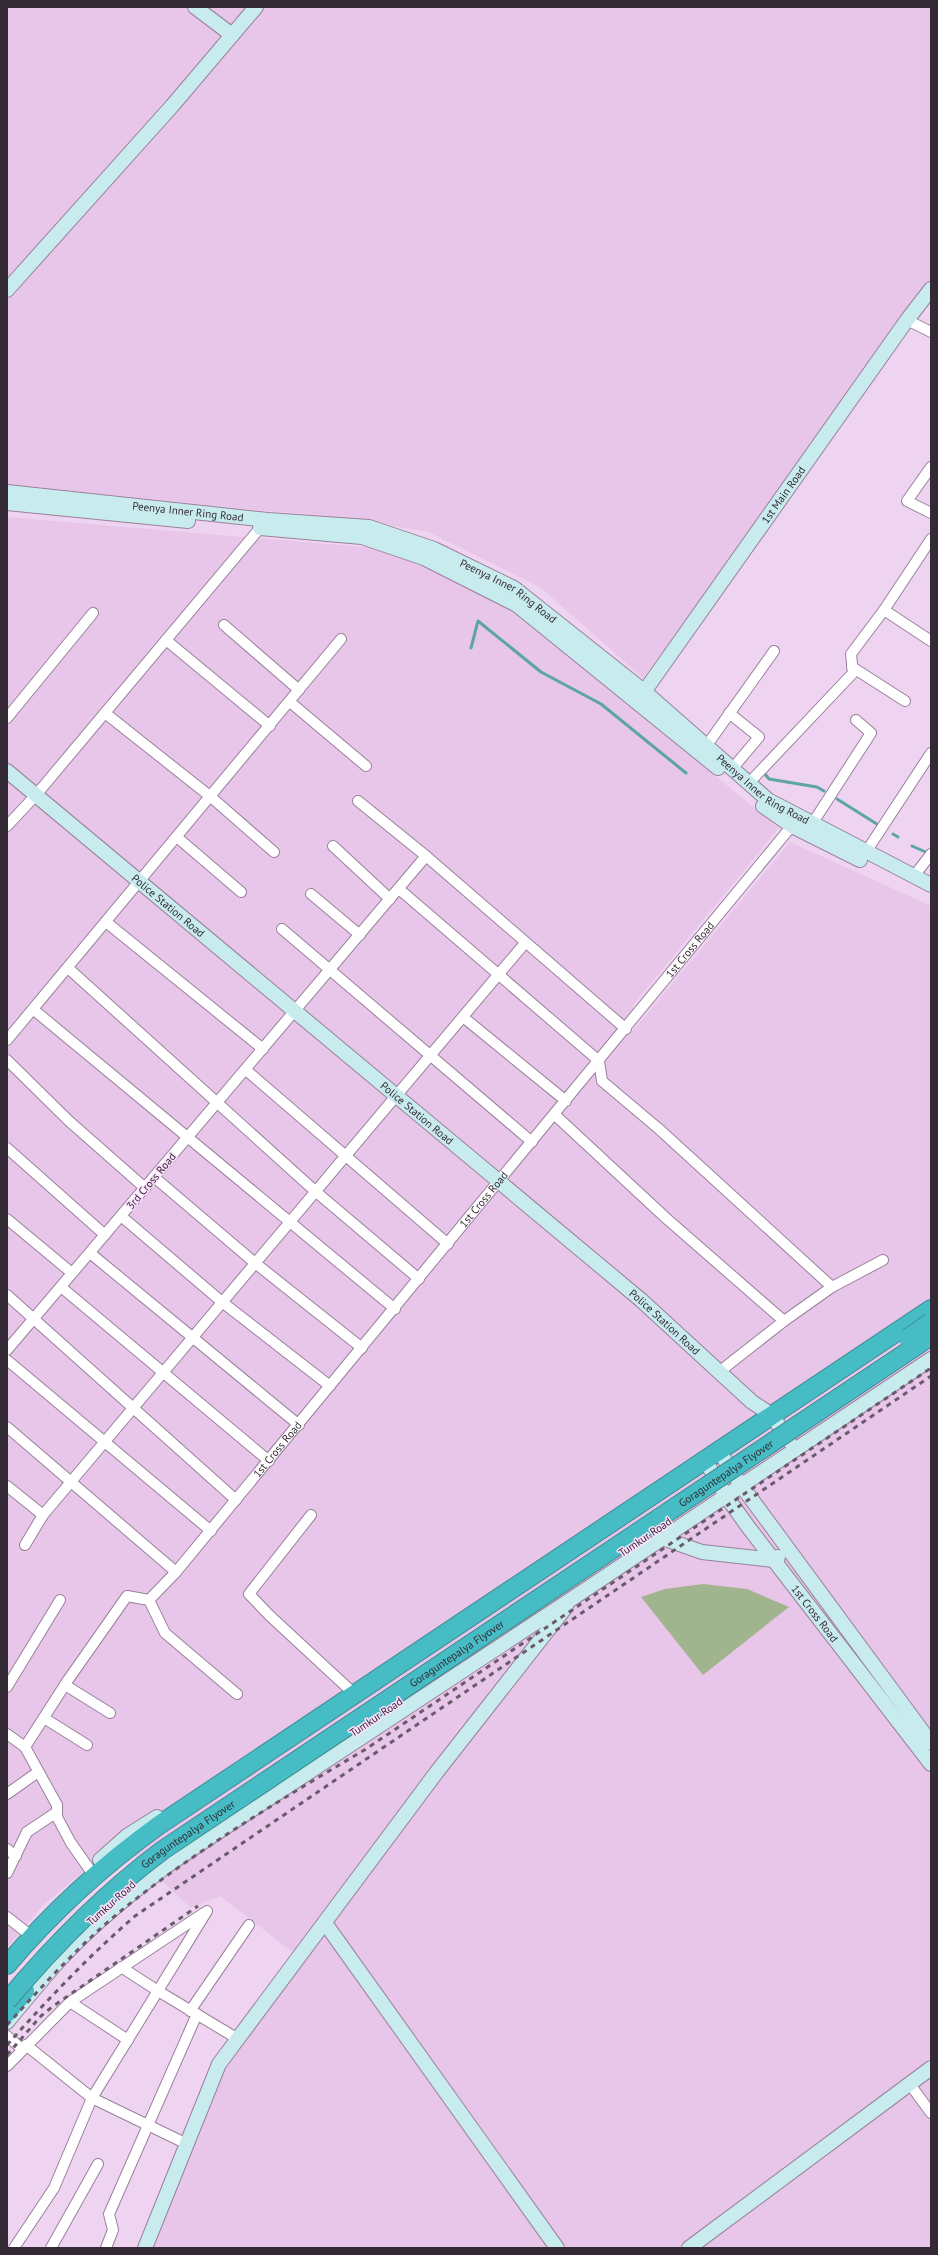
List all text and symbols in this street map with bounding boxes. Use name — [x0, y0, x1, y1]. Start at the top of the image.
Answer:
street label: 1st Main Road — [758, 464, 808, 526]
street label: Peenya Inner Ring Road — [132, 498, 244, 524]
street label: Peenya Inner Ring Road — [458, 556, 560, 626]
street label: Peenya Inner Ring Road — [714, 751, 812, 827]
street label: Police Station Road — [129, 871, 208, 940]
street label: 1st Cross Road — [663, 919, 717, 980]
street label: Police Station Road — [378, 1079, 457, 1148]
street label: 3rd Cross Road — [123, 1150, 179, 1212]
street label: 1st Cross Road — [456, 1168, 511, 1230]
street label: Police Station Road — [626, 1286, 703, 1358]
street label: 1st Cross Road — [250, 1418, 305, 1480]
street label: Goraguntepalya Flyover — [676, 1436, 776, 1510]
street label: Tumkur Road — [616, 1514, 674, 1560]
street label: 1st Cross Road — [788, 1582, 841, 1645]
street label: Goraguntepalya Flyover — [407, 1617, 507, 1690]
street label: Tumkur Road — [347, 1694, 405, 1740]
street label: Goraguntepalya Flyover — [138, 1797, 238, 1872]
street label: Tumkur Road — [84, 1877, 138, 1929]

